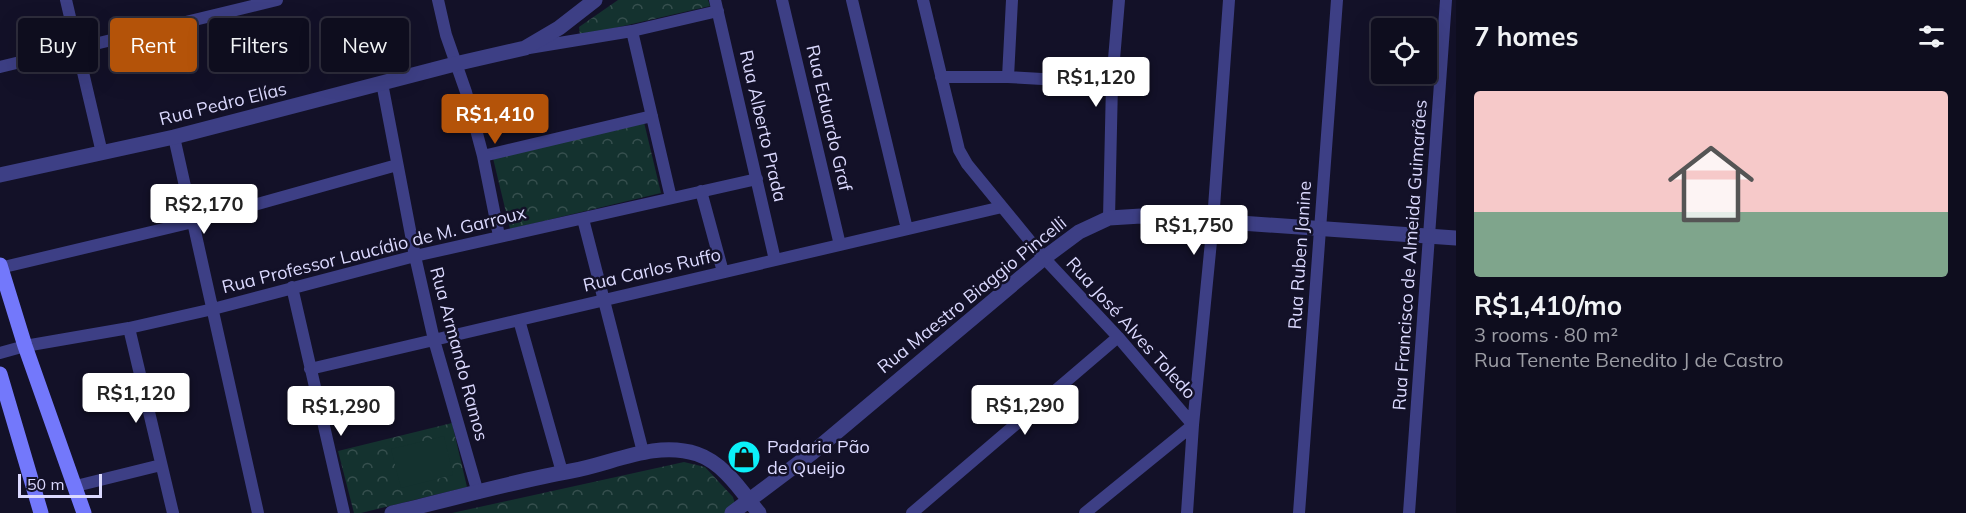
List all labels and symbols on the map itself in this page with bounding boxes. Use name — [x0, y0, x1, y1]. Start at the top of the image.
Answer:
street label: Rua Eduardo Graf — [801, 42, 858, 194]
street label: Rua Alberto Prada — [735, 48, 792, 204]
pin: R$1,120 — [1041, 57, 1151, 108]
street label: Rua Pedro Elías — [157, 77, 289, 130]
pin: R$1,410 — [440, 94, 550, 145]
street label: Rua Francisco de Almeida Guimarães — [1387, 99, 1432, 411]
street label: Rua Ruben Janine — [1283, 180, 1316, 330]
pin: R$2,170 — [149, 184, 259, 235]
street label: Rua Professor Laucídio de M. Garroux — [220, 200, 529, 298]
pin: R$1,750 — [1139, 205, 1249, 256]
street label: Rua Maestro Biaggio Pincelli — [872, 211, 1071, 378]
street label: Rua Carlos Ruffo — [581, 242, 723, 297]
street label: Rua José Alves Toledo — [1062, 252, 1201, 403]
street label: Rua Armando Ramos — [425, 264, 494, 443]
pin: R$1,120 — [81, 373, 191, 424]
pin: R$1,290 — [970, 385, 1080, 436]
pin: R$1,290 — [286, 386, 396, 437]
place label: Padaria Pão de Queijo — [767, 435, 870, 479]
shop icon: Padaria Pão de Queijo — [726, 439, 762, 475]
scale bar — [18, 471, 102, 498]

